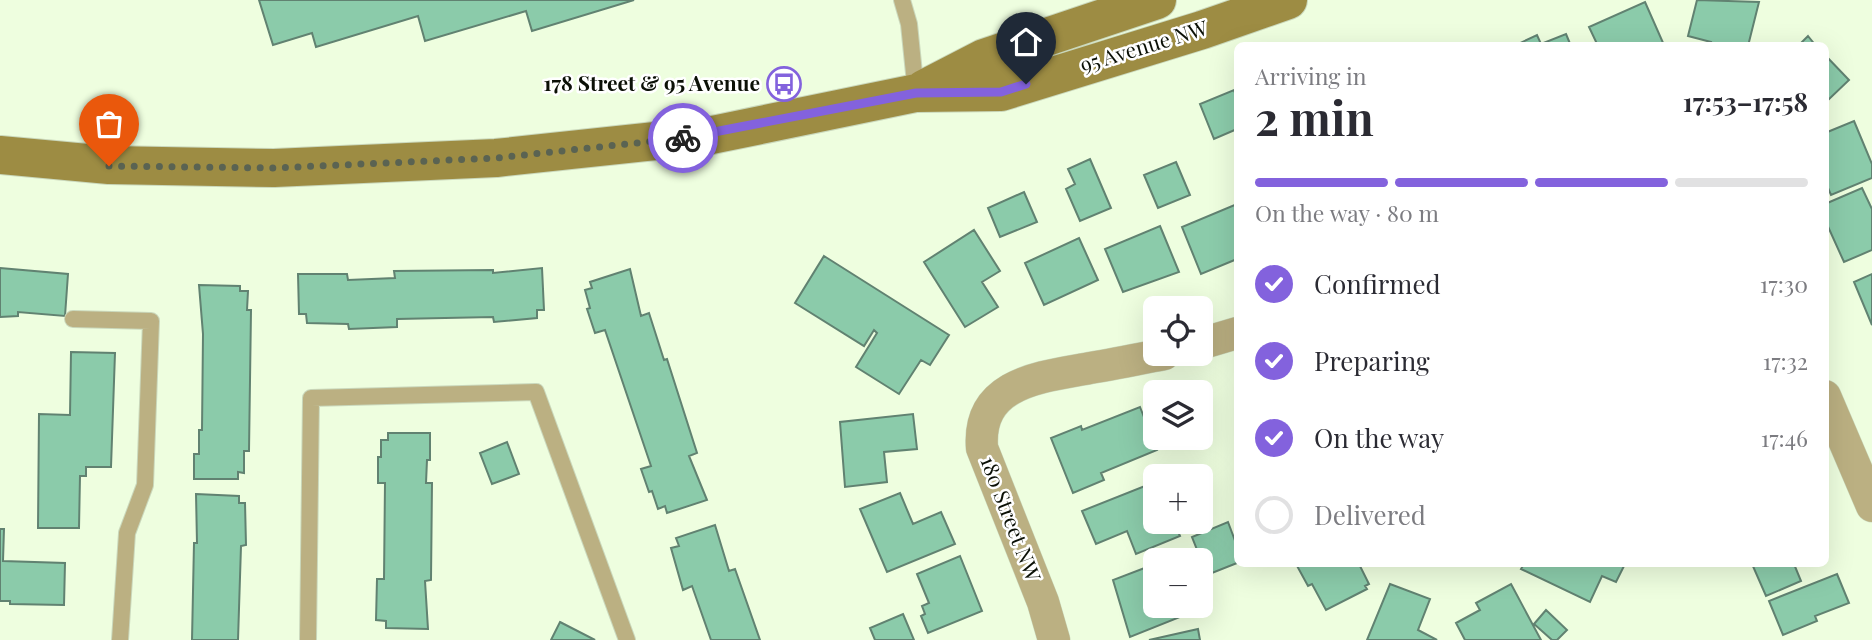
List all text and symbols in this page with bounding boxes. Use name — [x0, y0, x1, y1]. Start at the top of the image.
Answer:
pin — [996, 12.0, 1056, 84]
street label: 95 Avenue NW — [1076, 12, 1212, 78]
icon: home — [1007, 23, 1045, 61]
text: Arriving in — [1255, 60, 1367, 91]
bus stop icon: 178 Street & 95 Avenue — [765, 65, 803, 103]
place label: 178 Street & 95 Avenue — [543, 68, 760, 96]
text: 17:53–17:58 — [1683, 84, 1808, 119]
text: 2 min — [1255, 86, 1374, 148]
pin — [79, 94, 139, 166]
courier — [648, 103, 718, 173]
icon: bag — [90, 105, 128, 143]
icon: bike — [664, 119, 702, 157]
text: On the way · 80 m — [1255, 197, 1439, 228]
icon: check — [1255, 265, 1293, 303]
text: Confirmed — [1314, 266, 1441, 301]
text: 17:30 — [1760, 268, 1808, 299]
map controls — [1143, 296, 1213, 618]
button: locate — [1143, 296, 1213, 366]
icon: check — [1255, 342, 1293, 380]
text: Preparing — [1314, 343, 1430, 378]
text: 17:32 — [1763, 345, 1808, 376]
button: layers — [1143, 380, 1213, 450]
icon: check — [1255, 419, 1293, 457]
text: On the way — [1314, 420, 1444, 455]
text: 17:46 — [1761, 422, 1808, 453]
street label: 180 Street NW — [975, 452, 1049, 586]
button: + — [1143, 464, 1213, 534]
text: Delivered — [1314, 497, 1426, 532]
button: − — [1143, 548, 1213, 618]

